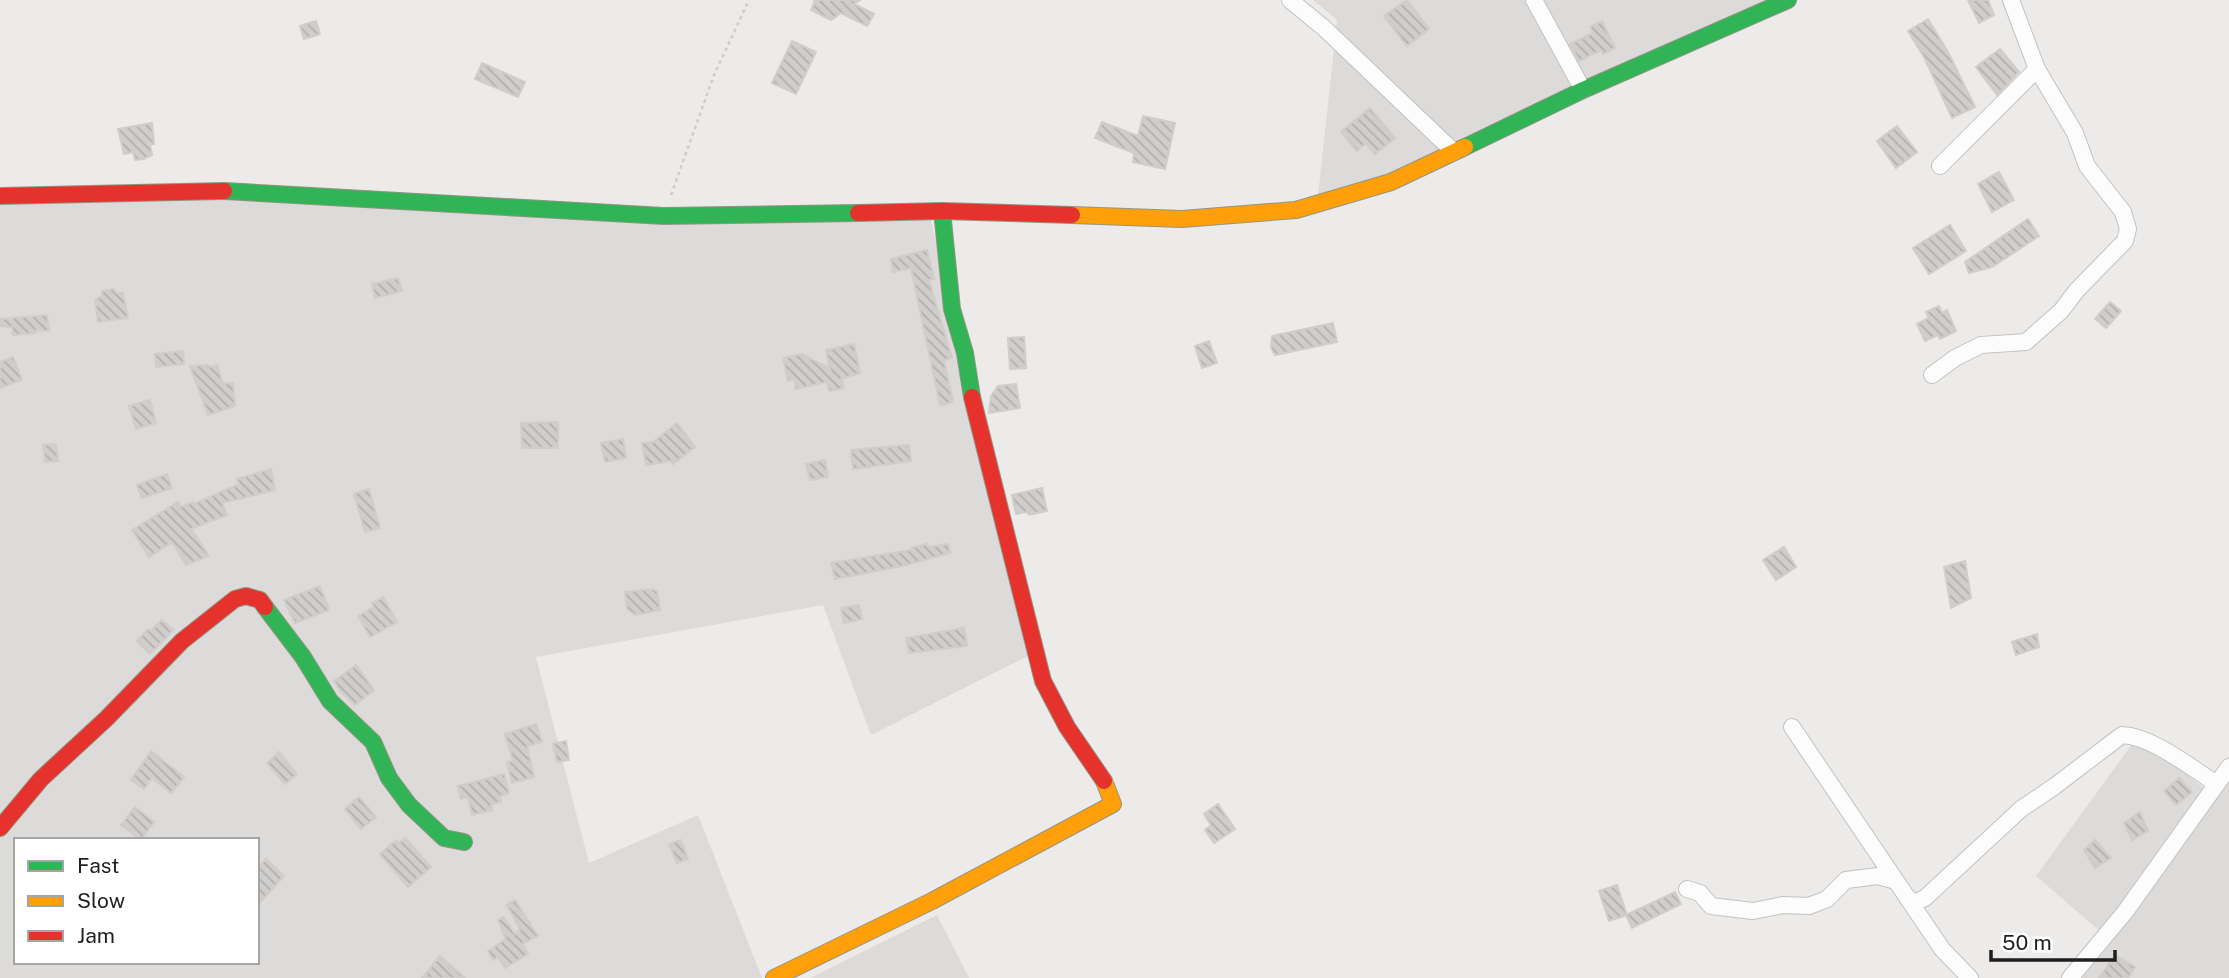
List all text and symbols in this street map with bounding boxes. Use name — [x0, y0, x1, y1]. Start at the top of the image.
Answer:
legend — [14, 838, 259, 964]
text: Fast — [77, 853, 119, 878]
text: Slow — [77, 888, 125, 913]
scale bar — [1991, 918, 2115, 962]
text: Jam — [77, 923, 115, 948]
text: 50 m — [2002, 930, 2052, 955]

